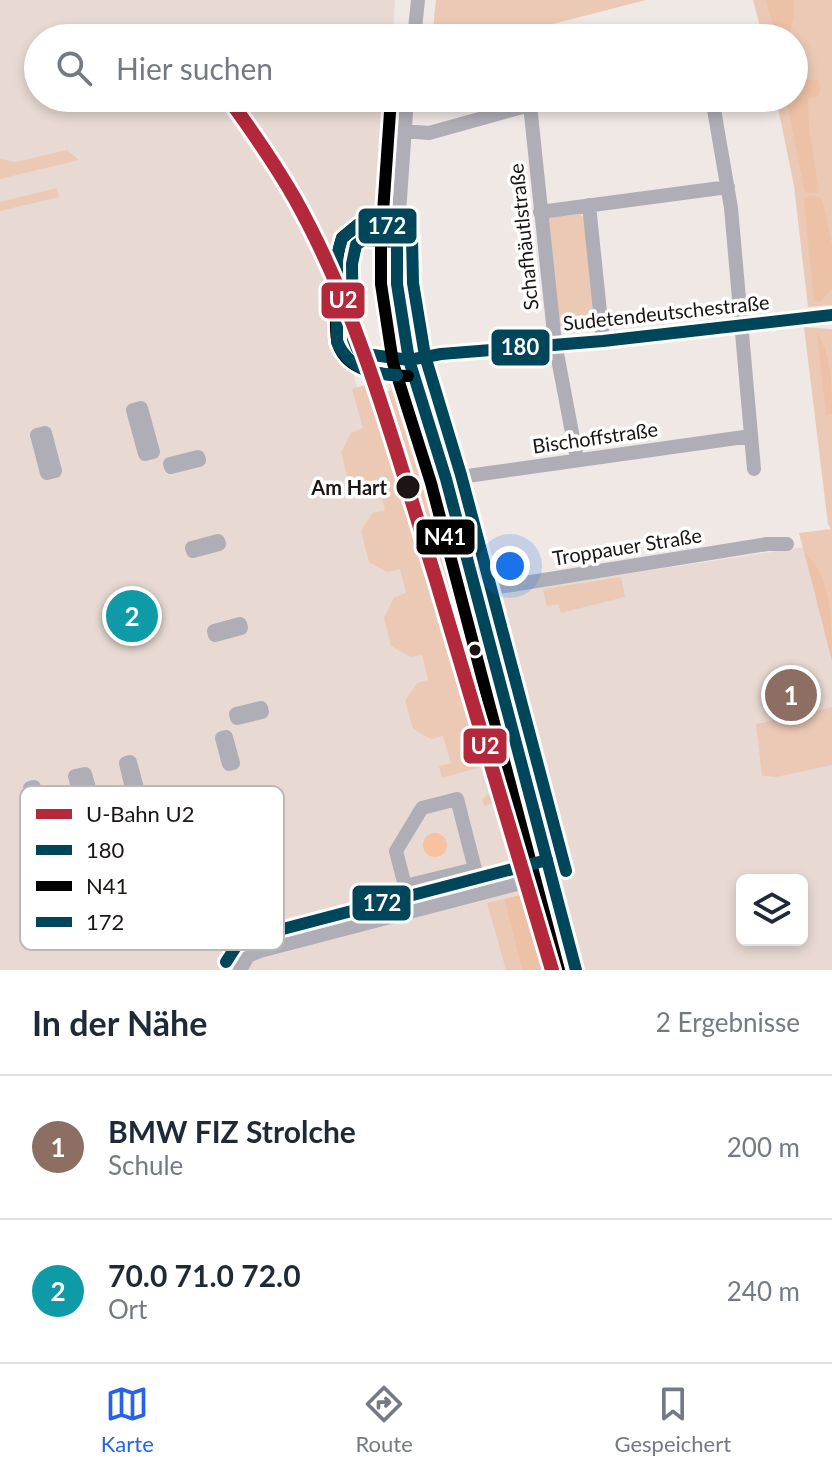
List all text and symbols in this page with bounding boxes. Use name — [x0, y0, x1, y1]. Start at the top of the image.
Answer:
search box — [24, 24, 808, 112]
icon: search — [52, 46, 96, 90]
text: Hier suchen — [116, 50, 273, 86]
street label: Schafhäutlstraße — [503, 162, 543, 312]
line badge: 172 — [357, 207, 418, 245]
text: 172 — [368, 212, 406, 239]
line badge: U2 — [320, 281, 366, 320]
text: U2 — [328, 286, 358, 313]
street label: Sudetendeutschestraße — [562, 289, 770, 335]
line badge: 180 — [490, 328, 551, 367]
text: 180 — [501, 333, 539, 360]
street label: Bischoffstraße — [531, 416, 659, 458]
marker: Am Hart — [394, 473, 422, 501]
place label: Am Hart — [310, 475, 388, 499]
line badge: N41 — [415, 518, 476, 556]
street label: Troppauer Straße — [551, 522, 703, 570]
text: N41 — [424, 523, 466, 550]
your location — [490, 546, 530, 586]
pin: 2 — [106, 586, 158, 646]
unlabelled marker — [467, 642, 483, 658]
pin: 1 — [765, 665, 817, 725]
line badge: U2 — [462, 727, 508, 765]
text: U2 — [470, 732, 500, 759]
legend — [20, 786, 284, 950]
text: U-Bahn U2 — [86, 800, 194, 827]
text: 180 — [86, 836, 125, 863]
text: N41 — [86, 872, 128, 899]
map controls — [736, 874, 808, 946]
button: layers — [736, 874, 808, 946]
line badge: 172 — [351, 884, 412, 922]
text: 172 — [363, 889, 401, 916]
text: 172 — [86, 908, 124, 935]
text: In der Nähe — [32, 1002, 207, 1043]
text: 2 Ergebnisse — [656, 1006, 800, 1038]
text: BMW FIZ Strolche — [108, 1113, 356, 1149]
text: 1 — [50, 1131, 66, 1163]
text: 200 m — [727, 1131, 800, 1163]
text: Schule — [108, 1149, 183, 1181]
text: 70.0 71.0 72.0 — [108, 1257, 301, 1293]
text: 2 — [50, 1275, 66, 1307]
text: 240 m — [727, 1275, 800, 1307]
text: Ort — [108, 1293, 147, 1325]
tab: Karte — [101, 1382, 154, 1457]
tab: Route — [356, 1382, 413, 1457]
tab: Gespeichert — [615, 1382, 731, 1457]

